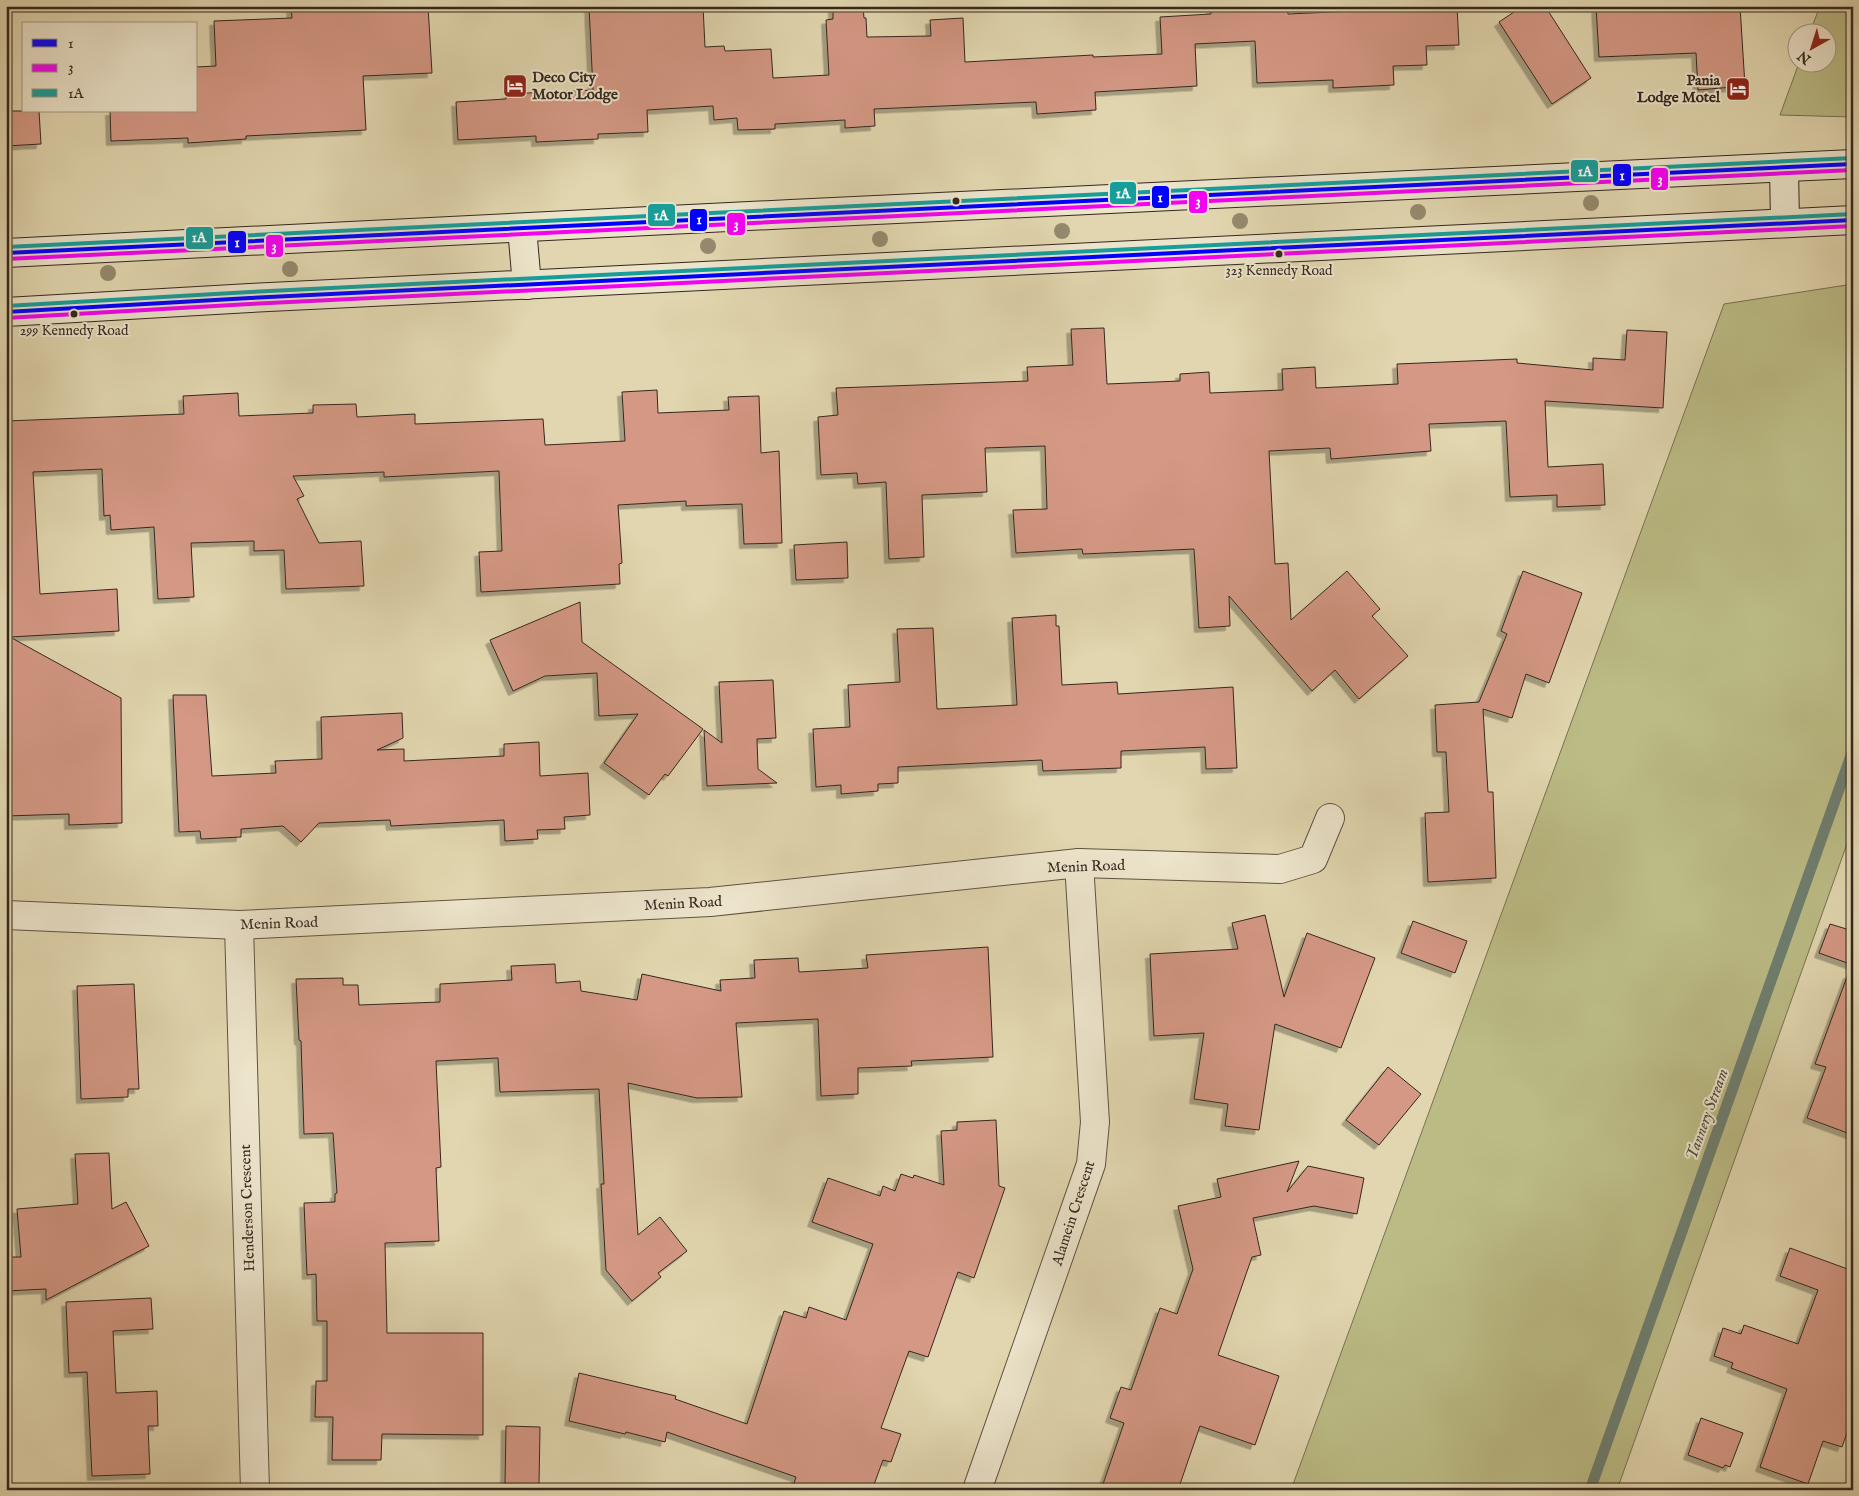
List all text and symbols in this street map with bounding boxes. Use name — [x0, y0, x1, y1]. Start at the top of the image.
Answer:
legend — [22, 22, 198, 112]
north arrow — [1786, 22, 1836, 72]
text: 1 — [68, 34, 74, 53]
text: N — [1794, 47, 1816, 69]
text: 3 — [68, 58, 74, 77]
place label: Deco City Motor Lodge — [532, 68, 618, 104]
place label: Pania Lodge Motel — [1637, 71, 1721, 107]
hotel icon: Deco City Motor Lodge — [502, 73, 528, 99]
hotel icon: Pania Lodge Motel — [1725, 76, 1751, 102]
text: 1A — [68, 84, 85, 103]
line badge: 1A — [1570, 159, 1599, 183]
text: 1A — [1578, 163, 1594, 181]
line badge: 1 — [1612, 163, 1632, 187]
text: 1 — [1619, 167, 1625, 185]
line badge: 3 — [1650, 167, 1669, 191]
text: 3 — [1657, 171, 1663, 189]
line badge: 1A — [1109, 181, 1137, 205]
text: 1A — [1116, 185, 1132, 203]
line badge: 1 — [1151, 185, 1170, 209]
text: 1 — [1157, 189, 1163, 207]
line badge: 3 — [1188, 190, 1208, 214]
text: 3 — [1195, 193, 1201, 211]
unlabelled marker — [951, 196, 961, 206]
line badge: 1A — [647, 203, 676, 227]
text: 1A — [654, 207, 670, 225]
line badge: 1 — [689, 208, 708, 232]
text: 1 — [696, 211, 702, 229]
line badge: 3 — [726, 212, 746, 236]
text: 3 — [733, 216, 739, 234]
line badge: 1A — [185, 226, 214, 250]
text: 1A — [192, 229, 208, 247]
line badge: 1 — [227, 230, 247, 254]
text: 1 — [234, 234, 240, 252]
line badge: 3 — [265, 234, 284, 258]
text: 3 — [271, 238, 277, 256]
marker: 323 Kennedy Road — [1274, 249, 1284, 259]
place label: 323 Kennedy Road — [1226, 262, 1333, 280]
marker: 299 Kennedy Road — [69, 309, 79, 319]
place label: 299 Kennedy Road — [20, 322, 129, 340]
street label: Menin Road — [1047, 856, 1126, 877]
street label: Menin Road — [644, 892, 723, 915]
street label: Menin Road — [240, 913, 319, 934]
water label: Tannery Stream — [1682, 1066, 1734, 1163]
street label: Henderson Crescent — [236, 1144, 259, 1272]
street label: Alamein Crescent — [1047, 1158, 1099, 1269]

